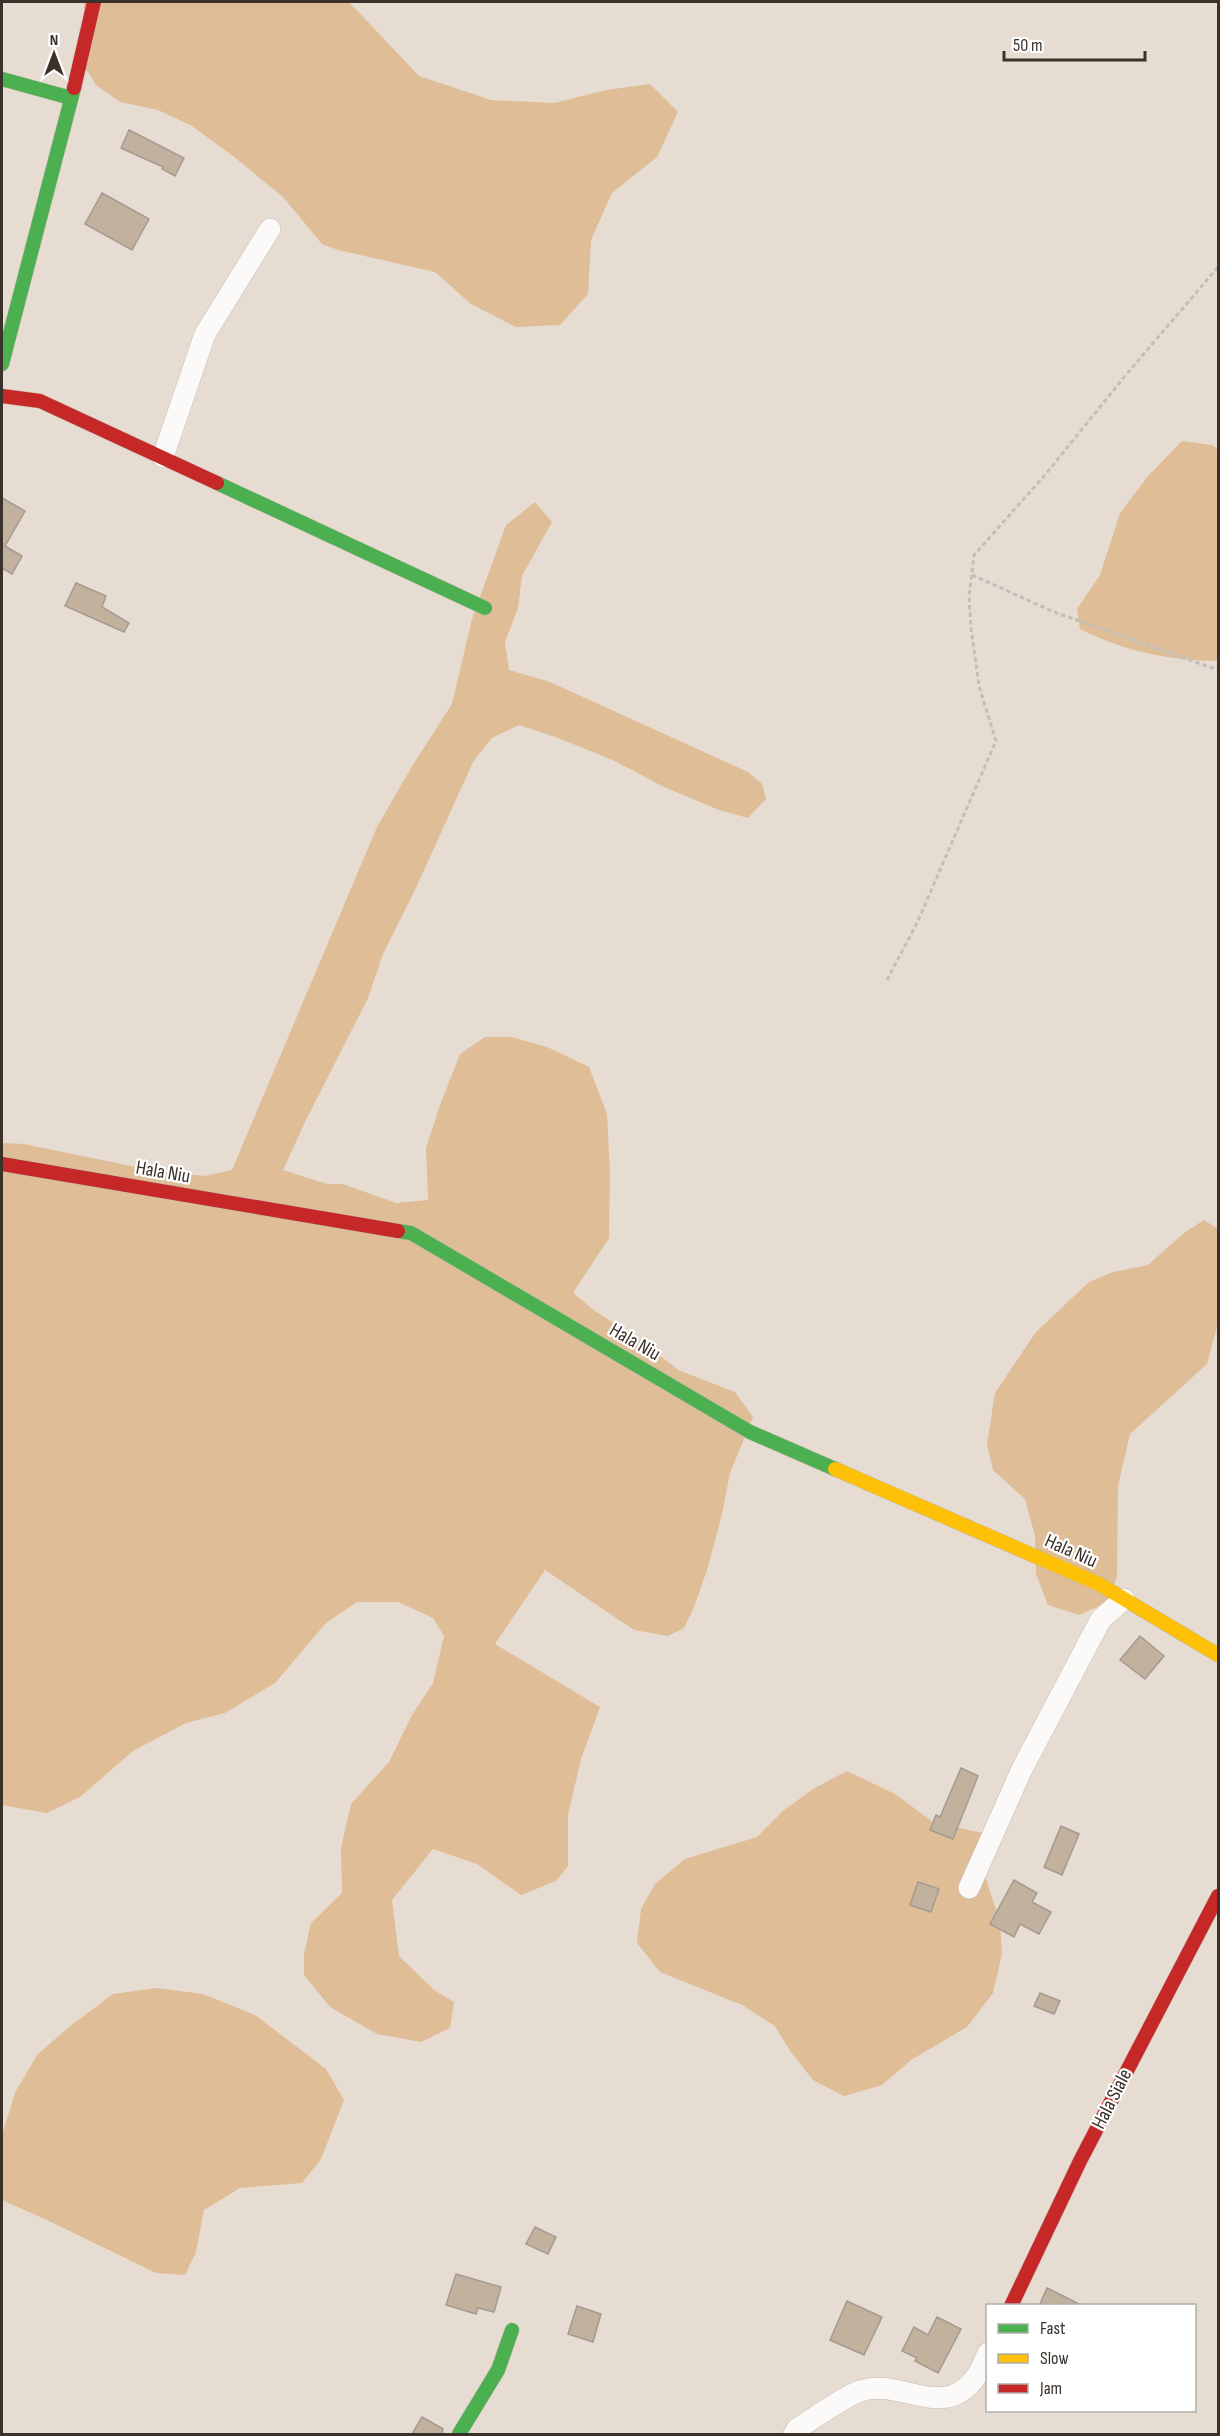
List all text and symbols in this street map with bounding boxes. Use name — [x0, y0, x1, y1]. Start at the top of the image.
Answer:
north arrow — [24, 24, 84, 84]
scale bar — [1004, 24, 1145, 62]
text: N — [50, 31, 58, 50]
text: 50 m — [1013, 35, 1043, 56]
street label: Hala Niu — [134, 1155, 192, 1189]
street label: Hala Niu — [605, 1318, 665, 1366]
street label: Hala Niu — [1041, 1529, 1101, 1573]
street label: Hala Siale — [1087, 2065, 1137, 2133]
legend — [986, 2304, 1196, 2412]
text: Fast — [1040, 2318, 1066, 2339]
text: Slow — [1040, 2348, 1069, 2369]
text: Jam — [1039, 2378, 1062, 2399]

